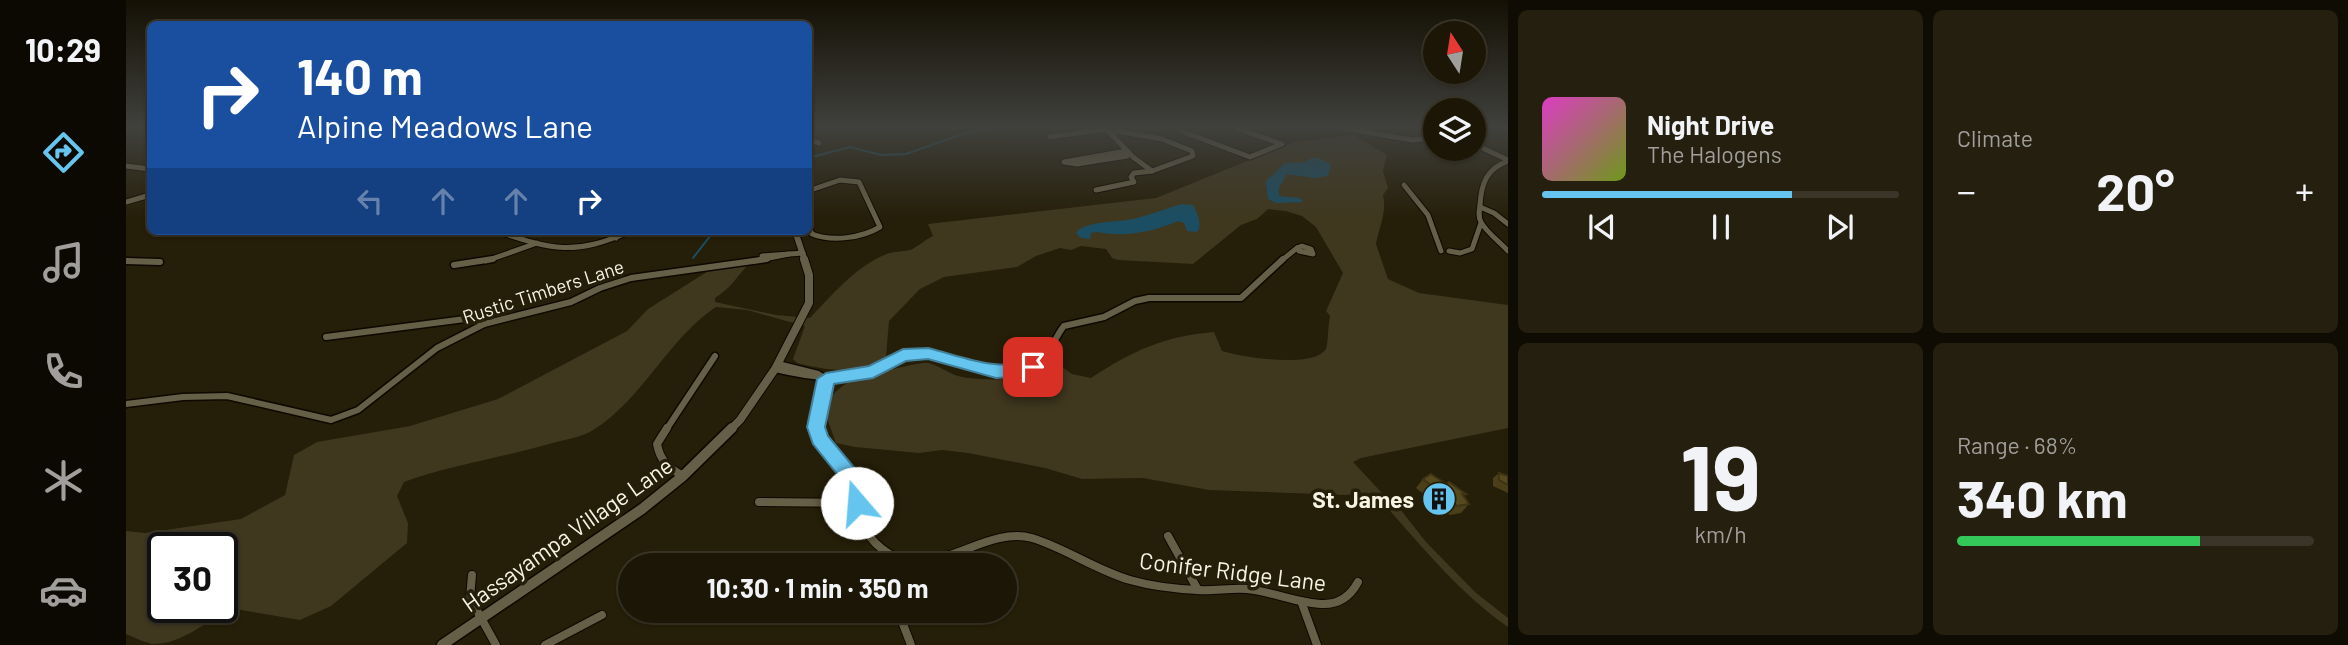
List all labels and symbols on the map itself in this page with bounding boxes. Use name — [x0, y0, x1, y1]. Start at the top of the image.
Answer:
north arrow — [1423, 21, 1486, 84]
street label: Rustic Timbers Lane — [459, 254, 627, 328]
pin — [1003, 337, 1063, 397]
street label: Hassayampa Village Lane — [456, 451, 678, 617]
position arrow — [820, 466, 894, 540]
building icon: St. James — [1420, 480, 1458, 518]
place label: St. James — [1312, 485, 1414, 513]
speed limit sign: 30 — [147, 532, 238, 623]
street label: Conifer Ridge Lane — [1138, 546, 1328, 596]

